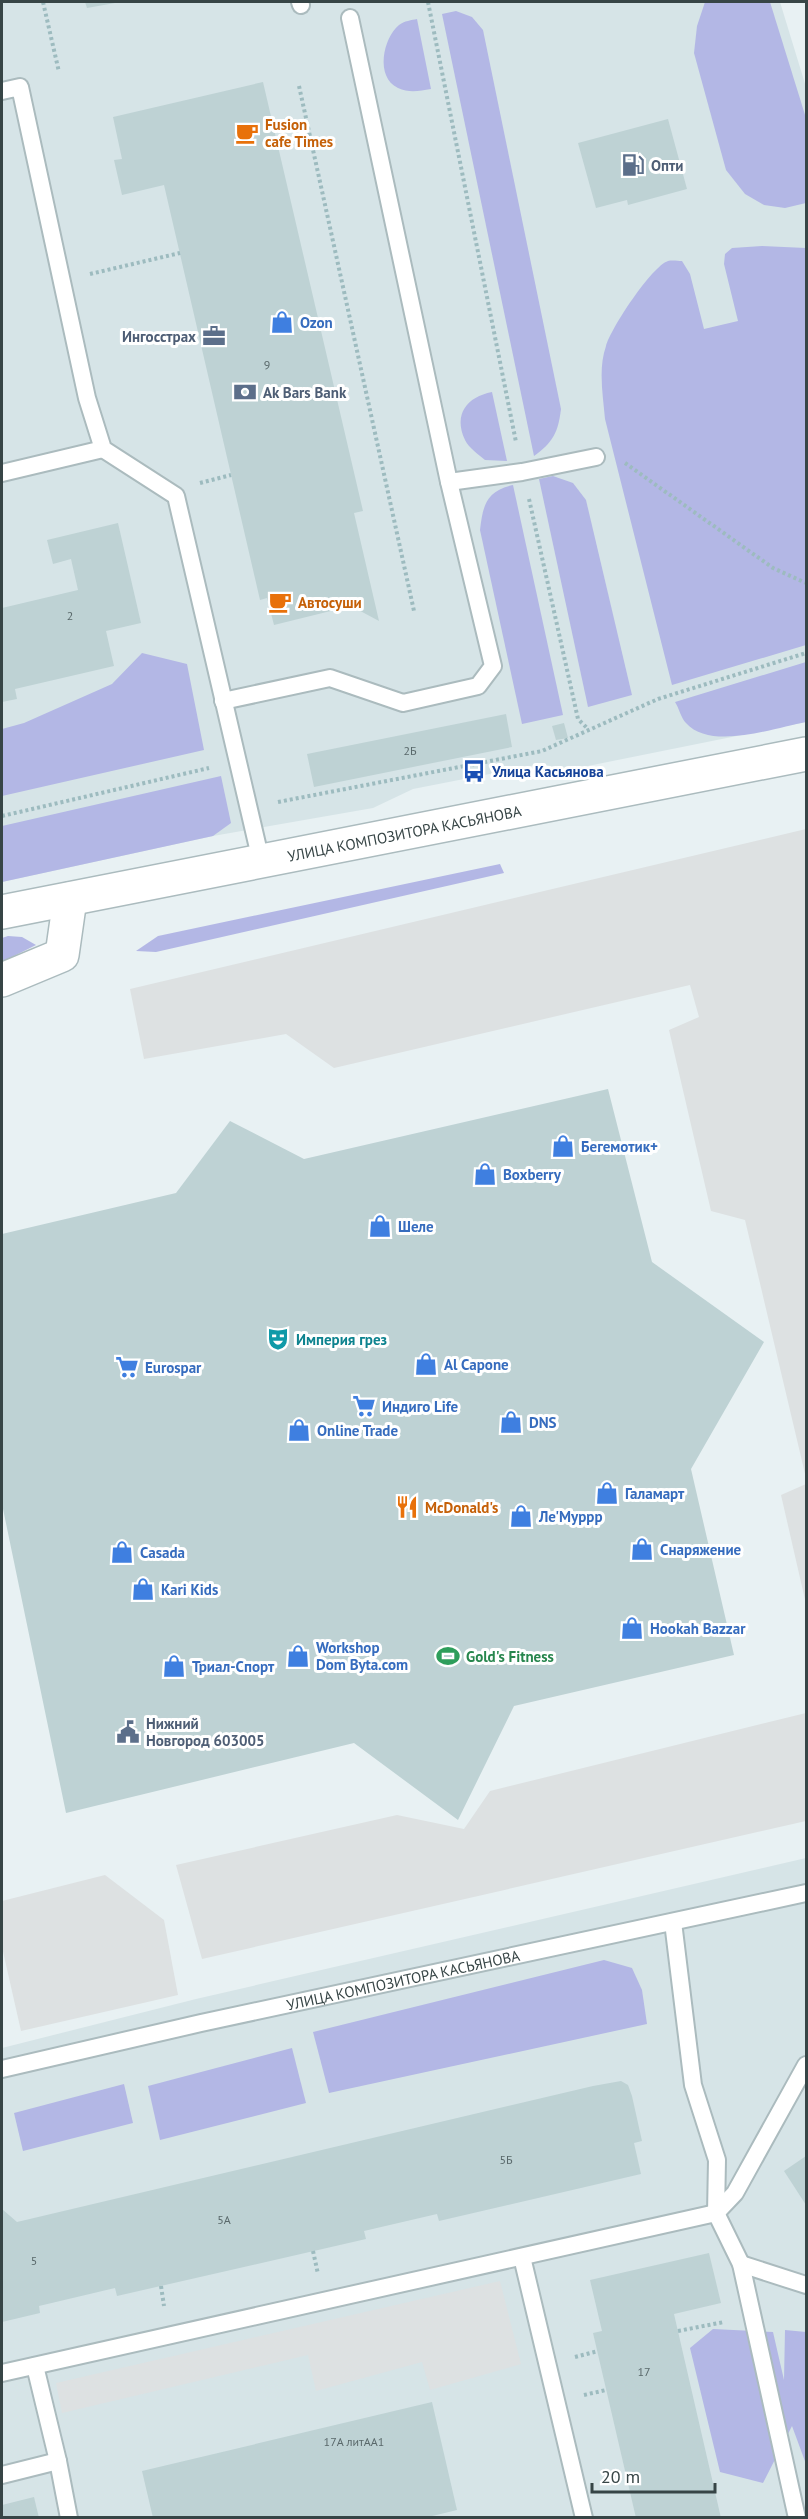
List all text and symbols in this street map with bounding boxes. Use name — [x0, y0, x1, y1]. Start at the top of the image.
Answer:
place label: Fusion cafe Times — [265, 115, 333, 151]
cafe icon: Fusion cafe Times — [234, 120, 260, 146]
fuel station icon: Опти — [620, 152, 646, 178]
place label: Опти — [651, 156, 683, 175]
shop icon: Ozon — [269, 309, 295, 335]
place label: Ozon — [300, 313, 333, 332]
office icon: Ингосстрах — [201, 323, 227, 349]
place label: Ингосстрах — [122, 327, 196, 346]
house number: 9 — [264, 357, 270, 372]
bank icon: Ak Bars Bank — [232, 379, 258, 405]
place label: Ak Bars Bank — [263, 383, 347, 402]
cafe icon: Автосуши — [267, 589, 293, 615]
place label: Автосуши — [298, 593, 362, 612]
house number: 2 — [67, 608, 73, 623]
house number: 2Б — [403, 743, 417, 758]
bus stop icon: Улица Касьянова — [461, 758, 487, 784]
place label: Улица Касьянова — [491, 762, 604, 781]
street label: УЛИЦА КОМПОЗИТОРА КАСЬЯНОВА — [286, 801, 523, 865]
shop icon: Бегемотик+ — [550, 1133, 576, 1159]
place label: Бегемотик+ — [581, 1137, 658, 1156]
shop icon: Boxberry — [472, 1161, 498, 1187]
place label: Boxberry — [503, 1165, 562, 1184]
shop icon: Шеле — [367, 1213, 393, 1239]
place label: Шеле — [398, 1217, 434, 1236]
theatre icon: Империя грез — [265, 1326, 291, 1352]
place label: Империя грез — [296, 1330, 387, 1349]
shop icon: Al Capone — [413, 1351, 439, 1377]
supermarket icon: Eurospar — [114, 1354, 140, 1380]
place label: Al Capone — [444, 1355, 509, 1374]
place label: Eurospar — [145, 1358, 202, 1377]
supermarket icon: Индиго Life — [351, 1393, 377, 1419]
place label: Индиго Life — [382, 1397, 459, 1416]
shop icon: DNS — [498, 1409, 524, 1435]
place label: DNS — [529, 1413, 557, 1432]
shop icon: Online Trade — [286, 1417, 312, 1443]
place label: Online Trade — [317, 1421, 398, 1440]
shop icon: Галамарт — [594, 1480, 620, 1506]
place label: Галамарт — [625, 1484, 685, 1503]
restaurant icon: McDonald's — [394, 1494, 420, 1520]
place label: McDonald's — [425, 1498, 498, 1517]
shop icon: Ле'Муррр — [508, 1503, 534, 1529]
place label: Ле'Муррр — [538, 1507, 603, 1526]
shop icon: Снаряжение — [629, 1536, 655, 1562]
shop icon: Casada — [109, 1539, 135, 1565]
place label: Снаряжение — [660, 1540, 742, 1559]
place label: Casada — [140, 1543, 185, 1562]
shop icon: Kari Kids — [130, 1576, 156, 1602]
place label: Kari Kids — [161, 1580, 218, 1599]
shop icon: Hookah Bazzar — [619, 1615, 645, 1641]
place label: Hookah Bazzar — [650, 1619, 746, 1638]
place label: Workshop Dom Byta.com — [316, 1638, 408, 1674]
shop icon: Workshop Dom Byta.com — [285, 1643, 311, 1669]
sports icon: Gold's Fitness — [435, 1643, 461, 1669]
place label: Gold's Fitness — [466, 1647, 554, 1666]
shop icon: Триал-Спорт — [161, 1653, 187, 1679]
place label: Триал-Спорт — [192, 1657, 275, 1676]
place label: Нижний Новгород 603005 — [146, 1714, 264, 1750]
public building icon: Нижний Новгород 603005 — [115, 1719, 141, 1745]
street label: УЛИЦА КОМПОЗИТОРА КАСЬЯНОВА — [285, 1945, 522, 2014]
house number: 5Б — [499, 2152, 513, 2167]
house number: 5А — [217, 2212, 231, 2227]
house number: 5 — [31, 2253, 37, 2268]
house number: 17 — [637, 2364, 651, 2379]
house number: 17А литАА1 — [324, 2434, 384, 2449]
scale bar — [592, 2456, 715, 2494]
text: 20 m — [601, 2465, 640, 2488]

